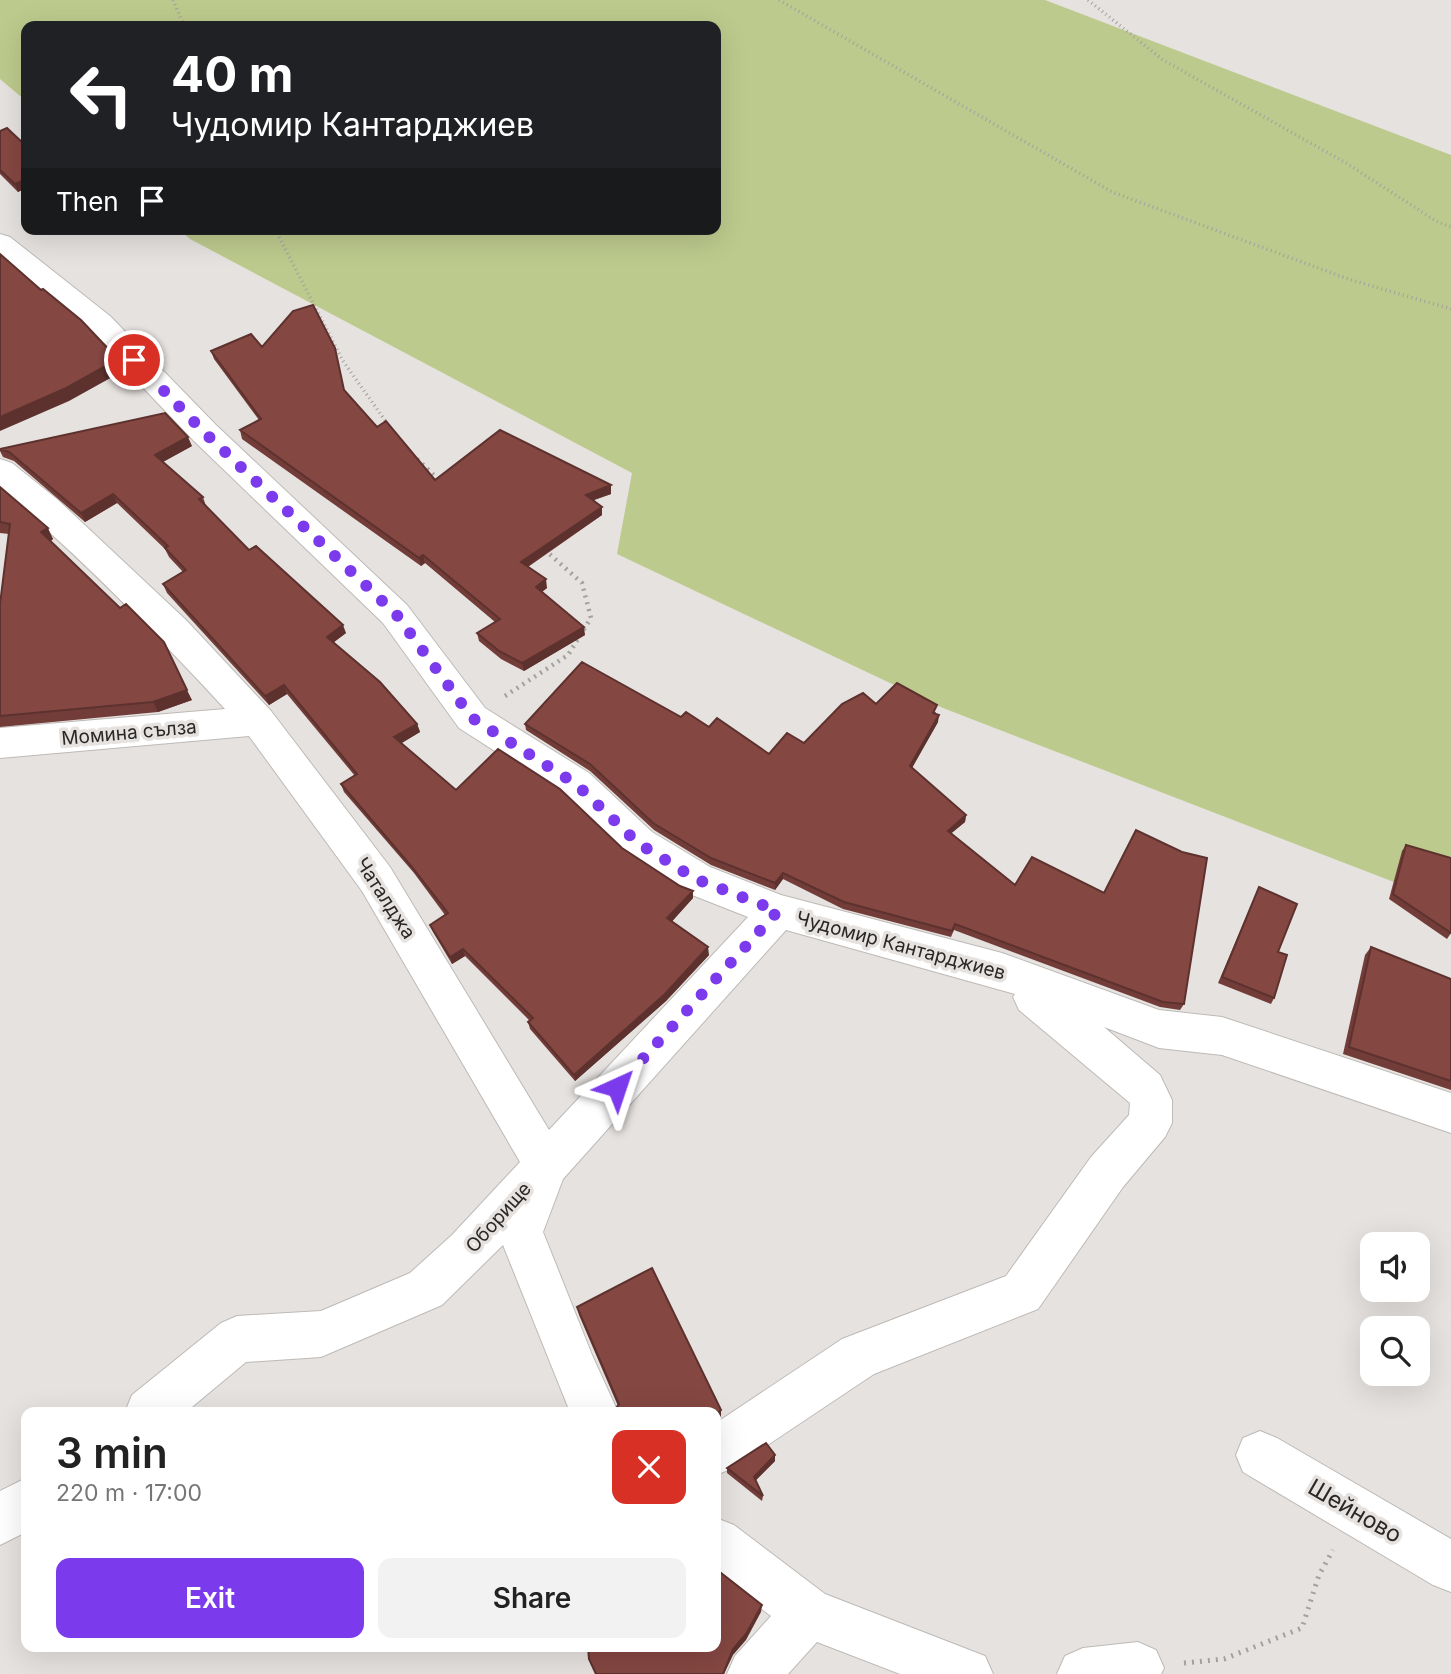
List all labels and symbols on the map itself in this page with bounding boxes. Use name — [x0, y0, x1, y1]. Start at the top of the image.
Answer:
pin — [104, 330, 164, 390]
street label: Момина сълза — [60, 715, 198, 750]
street label: Чаталджа — [351, 853, 420, 943]
street label: Чудомир Кантарджиев — [794, 906, 1008, 984]
position arrow — [580, 1050, 654, 1124]
street label: Оборище — [461, 1177, 536, 1257]
street label: Шейново — [1303, 1473, 1407, 1549]

